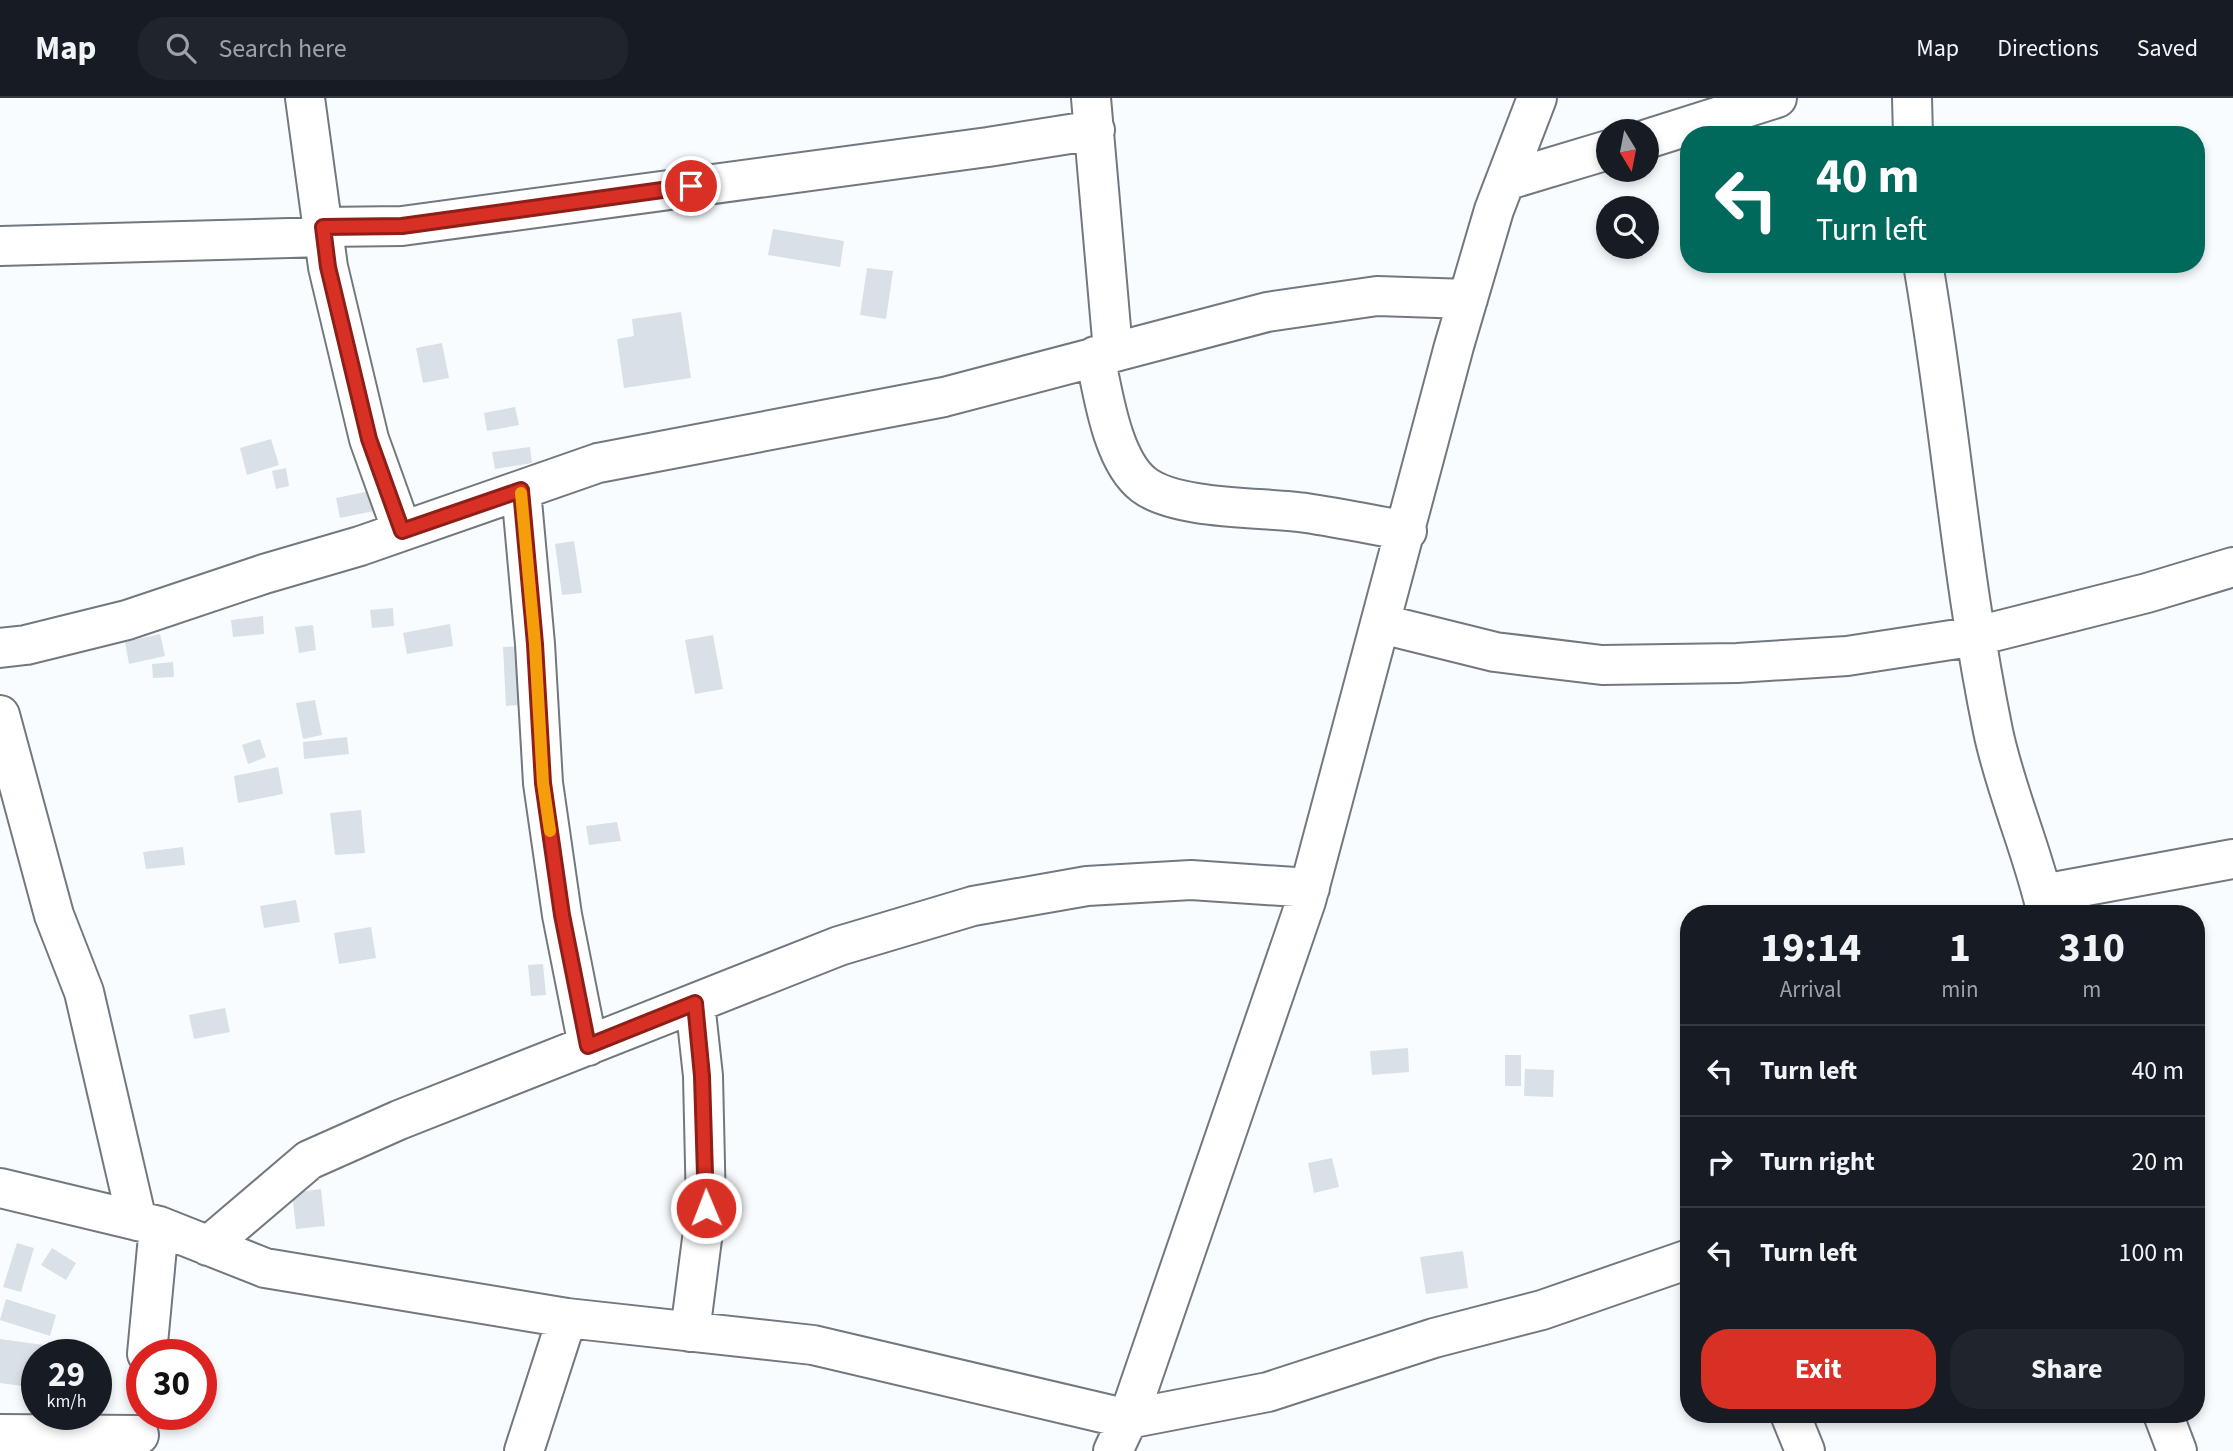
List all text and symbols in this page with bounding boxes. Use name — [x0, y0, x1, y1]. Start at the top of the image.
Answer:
search box — [138, 17, 628, 80]
text: Map — [35, 25, 96, 72]
icon: search — [162, 29, 200, 67]
text: Search here — [218, 30, 347, 67]
text: Map — [1916, 31, 1959, 66]
text: Directions — [1997, 31, 2099, 66]
text: Saved — [2137, 31, 2198, 66]
north arrow — [1596, 119, 1659, 182]
map controls — [1596, 119, 1659, 259]
text: 40 m — [1816, 142, 1920, 212]
icon: left — [1701, 154, 1792, 245]
pin — [661, 156, 721, 216]
icon: arrive — [672, 167, 710, 205]
button: search — [1596, 196, 1659, 259]
text: Turn left — [1816, 207, 1927, 253]
text: 19:14 — [1760, 918, 1861, 978]
text: 1 — [1949, 918, 1971, 978]
text: 310 — [2058, 918, 2125, 978]
text: Arrival — [1780, 973, 1842, 1006]
text: min — [1941, 973, 1979, 1006]
text: m — [2082, 973, 2101, 1006]
icon: left — [1701, 1052, 1739, 1090]
text: Turn left — [1760, 1052, 1857, 1089]
text: 40 m — [2131, 1052, 2184, 1089]
icon: right — [1701, 1143, 1739, 1181]
text: Turn right — [1760, 1143, 1875, 1180]
text: 20 m — [2131, 1143, 2184, 1180]
position arrow — [669, 1171, 743, 1245]
icon: left — [1701, 1234, 1739, 1272]
text: Turn left — [1760, 1234, 1857, 1271]
text: 100 m — [2118, 1234, 2184, 1271]
button: Exit — [1701, 1329, 1936, 1409]
button: Share — [1950, 1329, 2184, 1409]
speed limit sign: 30 — [126, 1339, 217, 1430]
text: 29 — [48, 1350, 85, 1400]
text: km/h — [47, 1389, 86, 1414]

